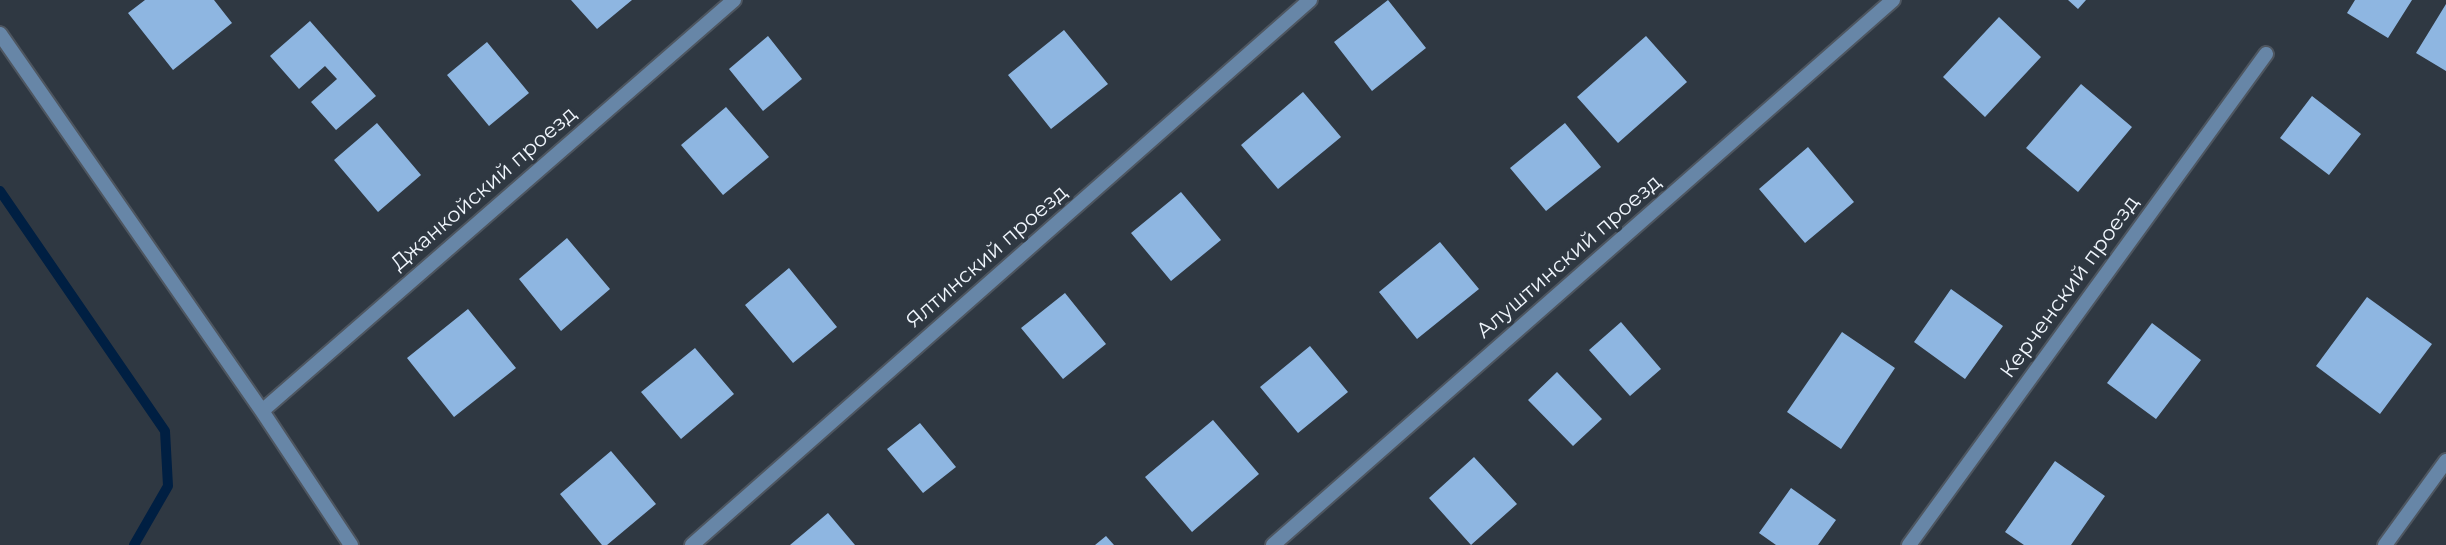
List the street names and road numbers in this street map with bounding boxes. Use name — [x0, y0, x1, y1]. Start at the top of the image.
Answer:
street label: Джанкойский проезд — [386, 102, 582, 276]
street label: Алуштинский проезд — [1471, 170, 1667, 344]
street label: Ялтинский проезд — [901, 180, 1073, 334]
street label: Керченский проезд — [1995, 191, 2145, 383]

